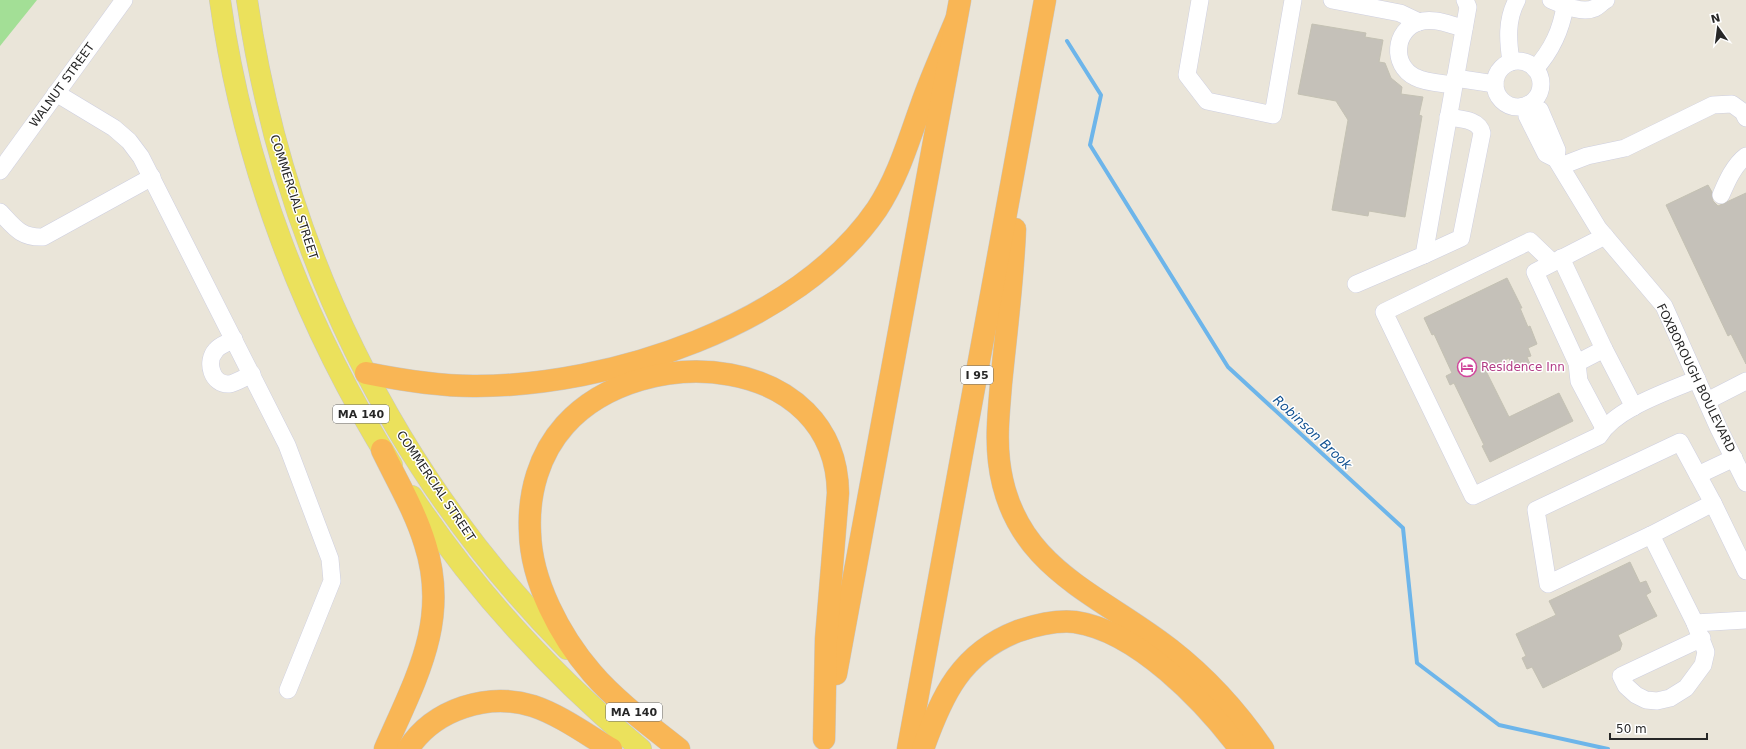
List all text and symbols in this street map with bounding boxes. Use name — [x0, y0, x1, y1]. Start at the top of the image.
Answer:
north arrow — [1698, 8, 1738, 48]
text: N — [1710, 11, 1722, 26]
street label: WALNUT STREET — [27, 40, 98, 130]
street label: COMMERCIAL STREET — [267, 133, 321, 262]
street label: FOXBOROUGH BOULEVARD — [1654, 301, 1738, 455]
hotel icon: Residence Inn — [1456, 356, 1478, 378]
place label: Residence Inn — [1481, 360, 1565, 374]
road number: I 95 — [961, 366, 993, 384]
water label: Robinson Brook — [1270, 392, 1355, 473]
road number: MA 140 — [333, 405, 389, 423]
street label: COMMERCIAL STREET — [394, 428, 479, 544]
road number: MA 140 — [606, 703, 662, 721]
scale bar — [1610, 715, 1707, 741]
text: 50 m — [1616, 722, 1647, 736]

